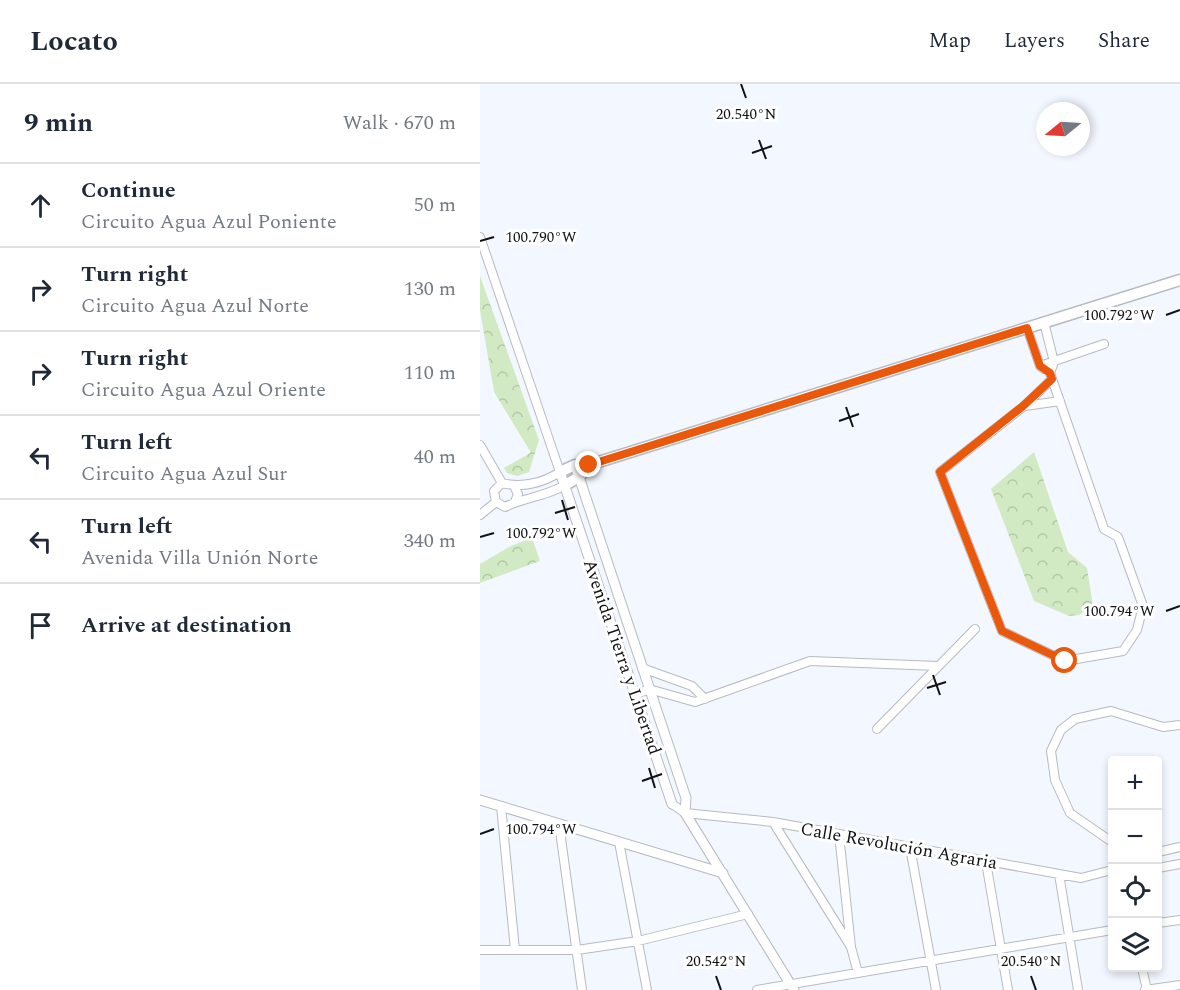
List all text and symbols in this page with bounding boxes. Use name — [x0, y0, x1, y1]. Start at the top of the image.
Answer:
text: Locato — [30, 20, 118, 63]
text: Map — [929, 25, 971, 57]
text: Layers — [1004, 25, 1065, 57]
text: Share — [1098, 25, 1150, 57]
north arrow — [1036, 102, 1090, 156]
text: 9 min — [24, 103, 93, 143]
text: 20.540°N — [716, 103, 776, 126]
text: Walk · 670 m — [343, 108, 456, 138]
text: Continue — [81, 174, 176, 207]
icon: ahead — [24, 189, 57, 222]
text: 50 m — [414, 190, 456, 220]
text: Circuito Agua Azul Poniente — [81, 207, 337, 237]
text: 100.790°W — [506, 226, 577, 249]
text: Turn right — [81, 258, 188, 291]
icon: right — [24, 273, 57, 306]
text: 130 m — [404, 274, 456, 304]
text: Circuito Agua Azul Norte — [81, 291, 309, 321]
text: 100.792°W — [1084, 304, 1155, 327]
text: Turn right — [81, 342, 188, 375]
icon: right — [24, 357, 57, 390]
text: 110 m — [404, 358, 456, 388]
text: Circuito Agua Azul Oriente — [81, 375, 326, 405]
text: Turn left — [81, 426, 173, 459]
icon: left — [24, 441, 57, 474]
text: 40 m — [414, 442, 456, 472]
route end — [575, 451, 601, 477]
text: Circuito Agua Azul Sur — [81, 459, 287, 489]
text: Turn left — [81, 510, 173, 543]
text: 100.792°W — [506, 522, 577, 545]
icon: left — [24, 525, 57, 558]
text: 340 m — [404, 526, 456, 556]
text: Avenida Villa Unión Norte — [81, 543, 318, 573]
street label: Avenida Tierra y Libertad — [576, 556, 668, 758]
text: 100.794°W — [1084, 600, 1155, 623]
icon: arrive — [24, 609, 57, 642]
text: Arrive at destination — [81, 609, 292, 642]
route start — [1051, 647, 1077, 673]
map controls — [1108, 756, 1162, 972]
button: + — [1108, 756, 1162, 810]
button: − — [1108, 810, 1162, 864]
street label: Calle Revolución Agraria — [798, 815, 1000, 877]
text: 100.794°W — [506, 818, 577, 841]
button: locate — [1108, 864, 1162, 918]
button: layers — [1108, 918, 1162, 972]
text: 20.542°N — [686, 950, 746, 973]
text: 20.540°N — [1001, 950, 1061, 973]

